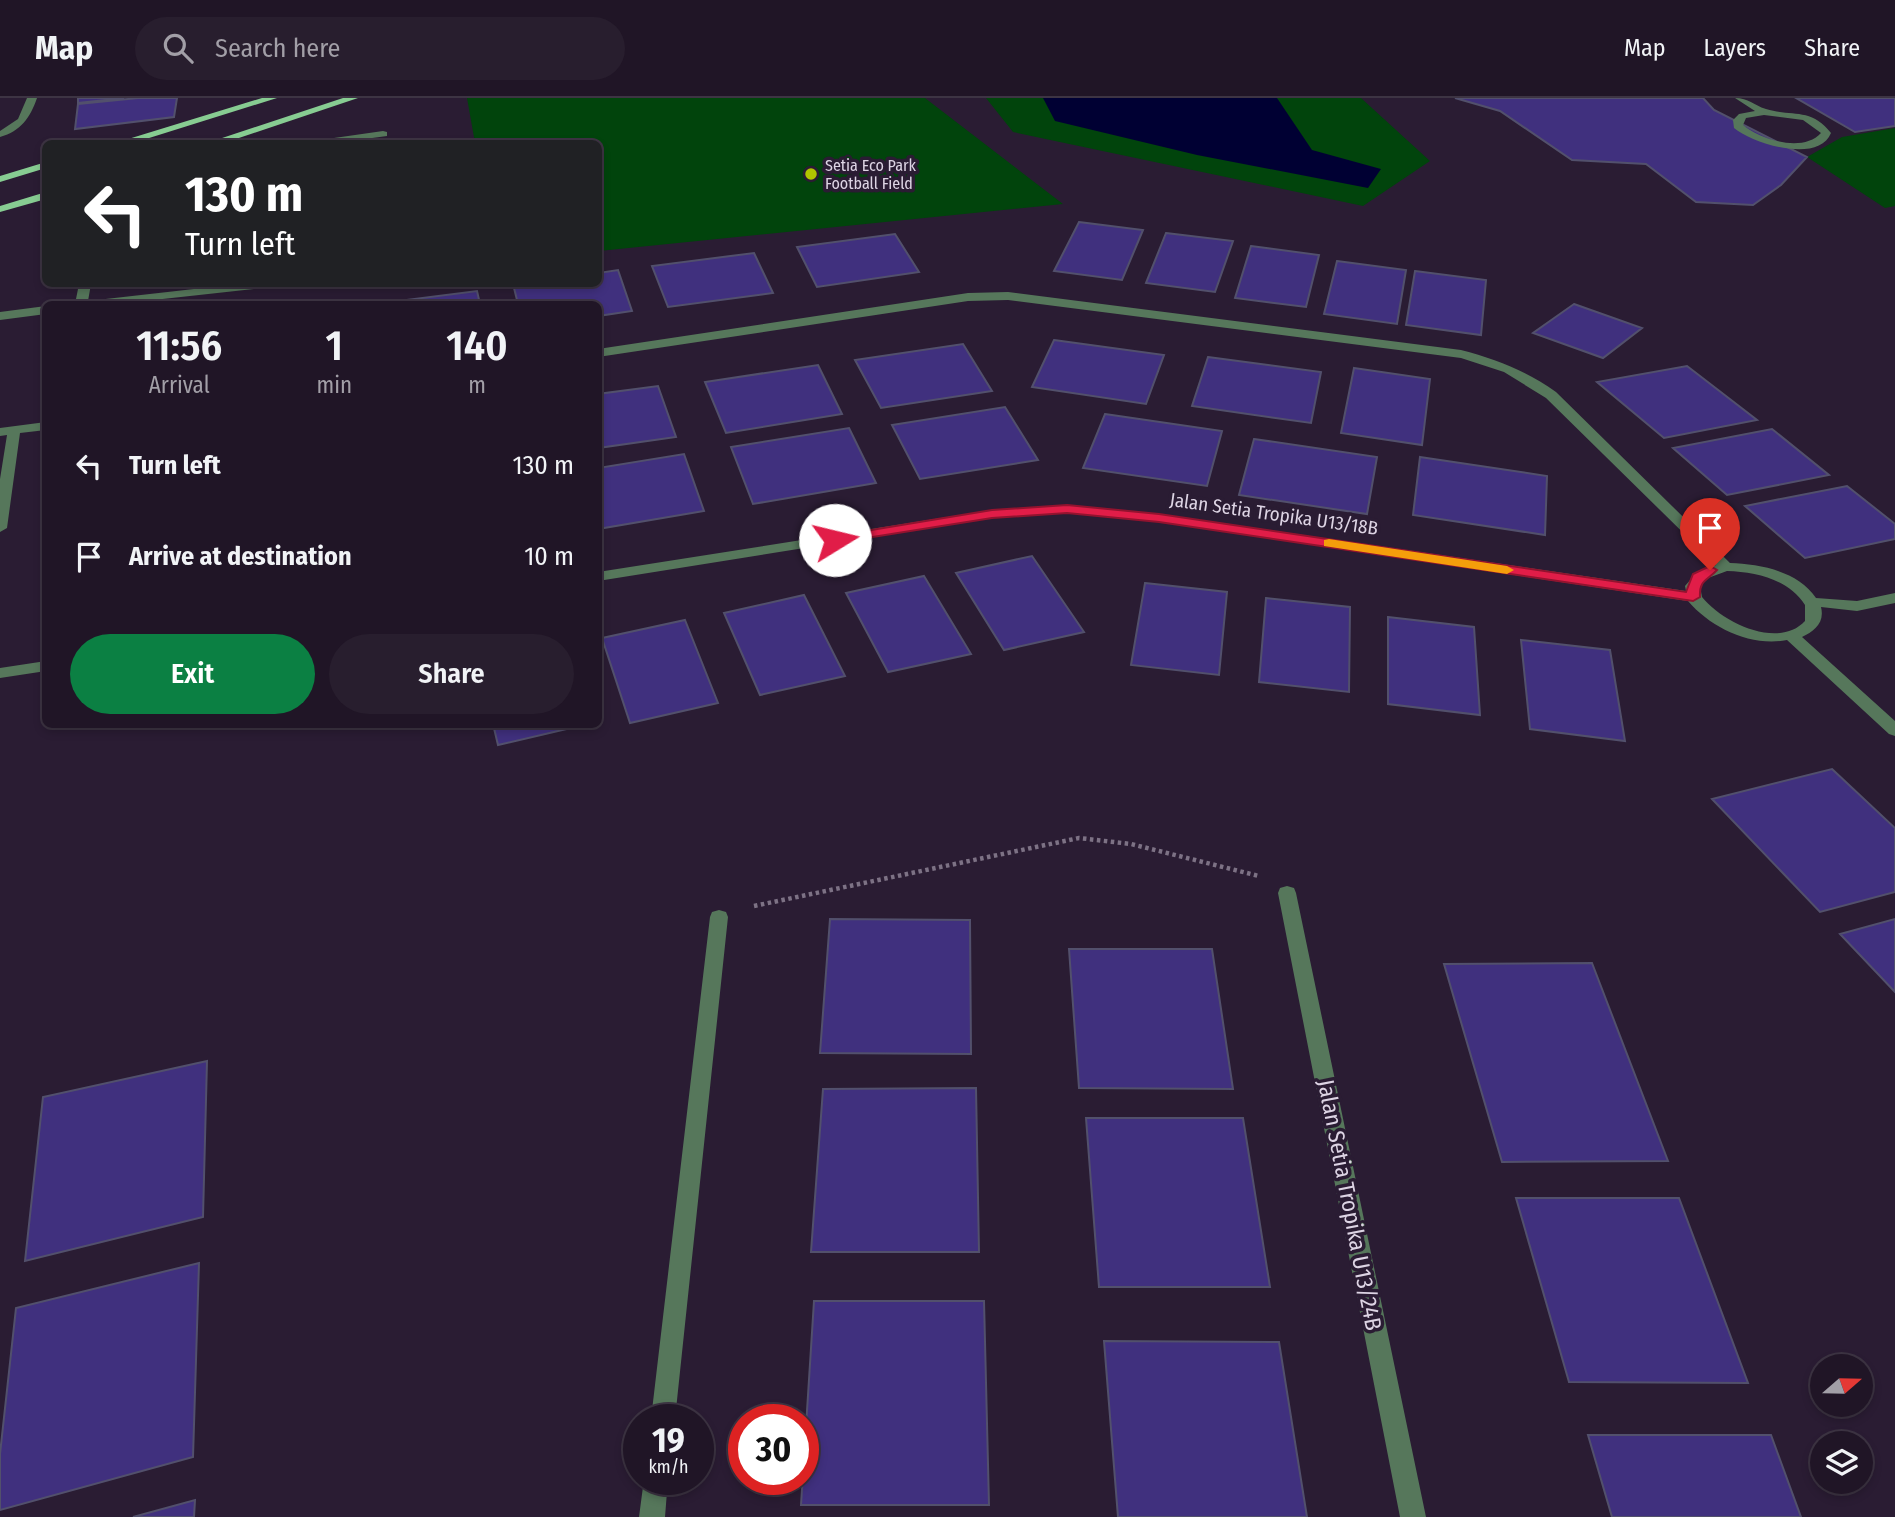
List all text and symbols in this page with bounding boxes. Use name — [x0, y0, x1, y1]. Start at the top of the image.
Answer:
search box — [135, 17, 625, 80]
text: Map — [35, 28, 93, 68]
icon: search — [159, 29, 197, 67]
text: Search here — [215, 33, 340, 64]
text: Map — [1624, 34, 1666, 62]
text: Layers — [1704, 34, 1766, 62]
text: Share — [1804, 34, 1860, 62]
place label: Setia Eco Park Football Field — [825, 156, 917, 193]
text: 130 m — [185, 165, 303, 224]
marker: Setia Eco Park Football Field — [803, 166, 819, 182]
icon: left — [70, 168, 161, 259]
text: Turn left — [185, 225, 295, 263]
text: 11:56 — [136, 321, 222, 371]
text: 1 — [326, 321, 343, 371]
text: 140 — [446, 321, 508, 371]
text: Arrival — [149, 371, 210, 399]
text: min — [317, 371, 352, 399]
text: m — [468, 371, 486, 399]
icon: left — [70, 447, 108, 485]
text: Turn left — [129, 450, 221, 481]
text: 130 m — [512, 450, 574, 481]
street label: Jalan Setia Tropika U13/18B — [1168, 488, 1380, 540]
pin — [1680, 498, 1740, 570]
position arrow — [798, 503, 872, 577]
icon: arrive — [1691, 509, 1729, 547]
icon: arrive — [70, 538, 108, 576]
text: Arrive at destination — [129, 541, 352, 572]
text: 10 m — [524, 541, 574, 572]
button: Exit — [70, 634, 315, 714]
button: Share — [329, 634, 574, 714]
street label: Jalan Setia Tropika U13/24B — [1312, 1077, 1388, 1333]
north arrow — [1810, 1354, 1872, 1418]
map controls — [1810, 1354, 1873, 1494]
speed limit sign: 30 — [728, 1404, 819, 1495]
text: 19 — [652, 1419, 685, 1461]
button: layers — [1810, 1431, 1873, 1494]
text: km/h — [648, 1456, 689, 1478]

